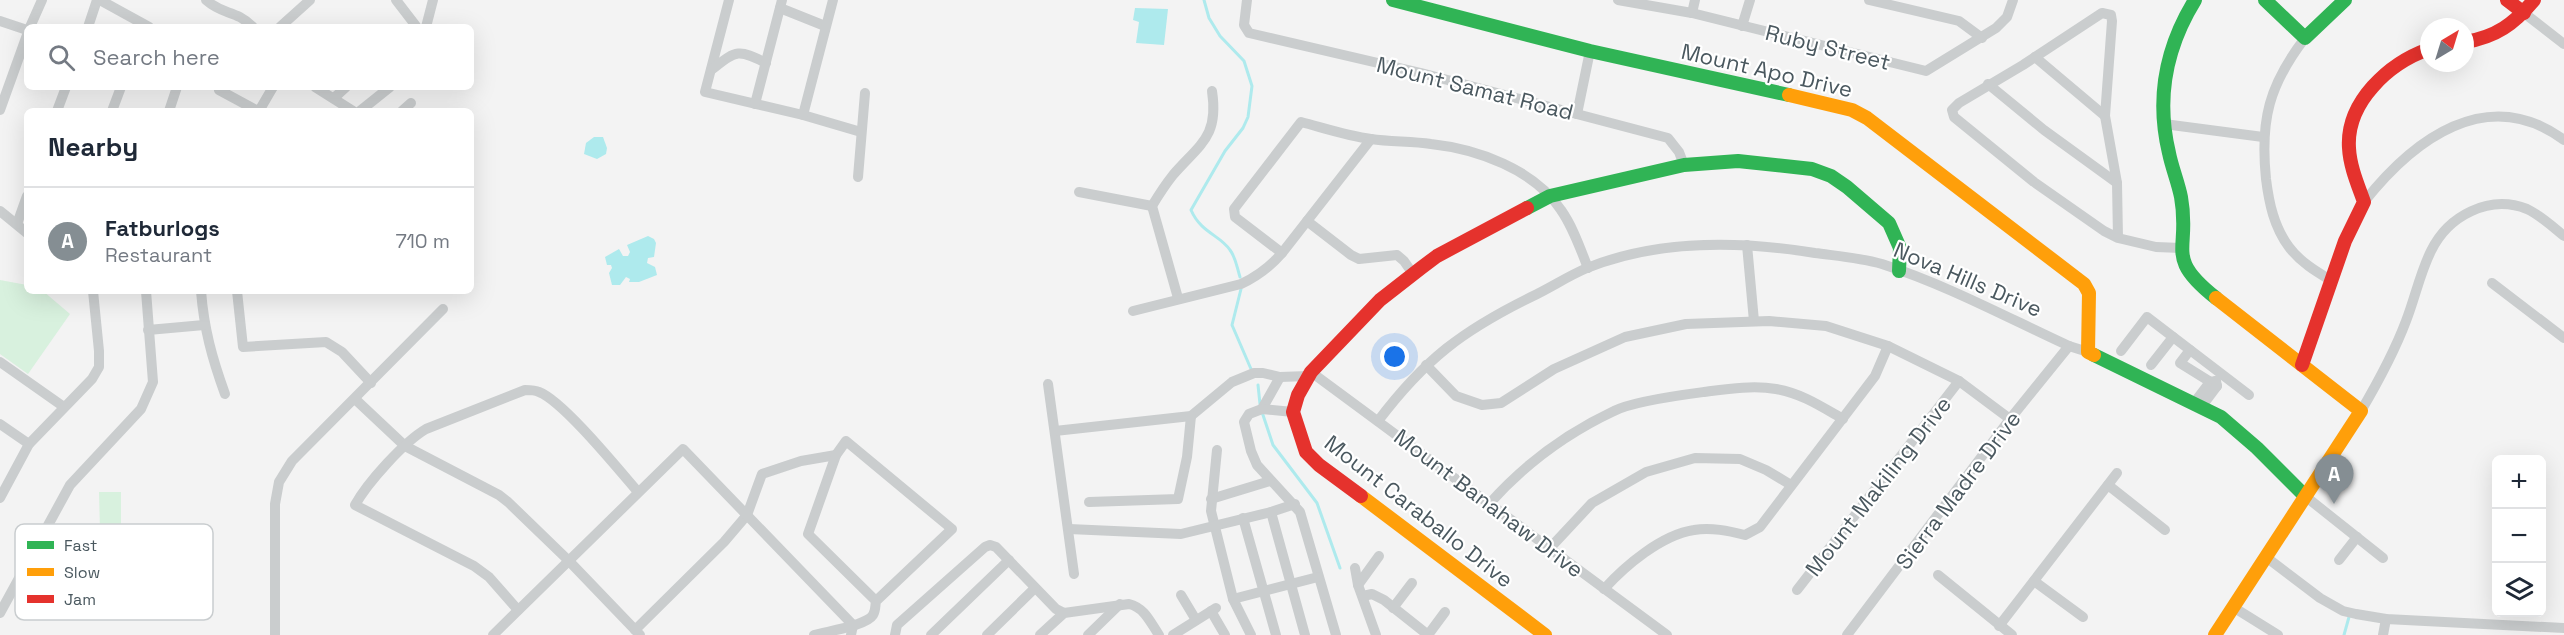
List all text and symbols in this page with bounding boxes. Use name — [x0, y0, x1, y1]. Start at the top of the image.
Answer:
street label: Ruby Street — [1763, 18, 1893, 76]
north arrow — [2420, 18, 2474, 72]
search box — [24, 24, 474, 90]
street label: Mount Apo Drive — [1679, 37, 1855, 103]
icon: search — [45, 41, 78, 74]
text: Search here — [93, 43, 220, 71]
street label: Mount Samat Road — [1374, 50, 1576, 126]
text: Nearby — [48, 130, 138, 164]
text: Fatburlogs — [105, 214, 220, 242]
text: A — [61, 228, 74, 254]
text: 710 m — [395, 228, 450, 254]
street label: Nova Hills Drive — [1890, 235, 2046, 323]
text: Restaurant — [105, 242, 212, 268]
your location — [1380, 342, 1409, 371]
street label: Mount Makiling Drive — [1799, 390, 1957, 582]
street label: Sierra Madre Drive — [1889, 405, 2027, 575]
street label: Mount Banahaw Drive — [1389, 423, 1589, 583]
street label: Mount Caraballo Drive — [1319, 429, 1519, 593]
pin: A — [2314, 454, 2354, 504]
map controls — [2492, 455, 2546, 617]
button: + — [2492, 455, 2546, 509]
button: − — [2492, 509, 2546, 563]
legend — [15, 524, 213, 620]
text: Fast — [64, 535, 97, 556]
text: Slow — [64, 562, 100, 583]
button: layers — [2492, 563, 2546, 617]
text: Jam — [64, 589, 96, 610]

